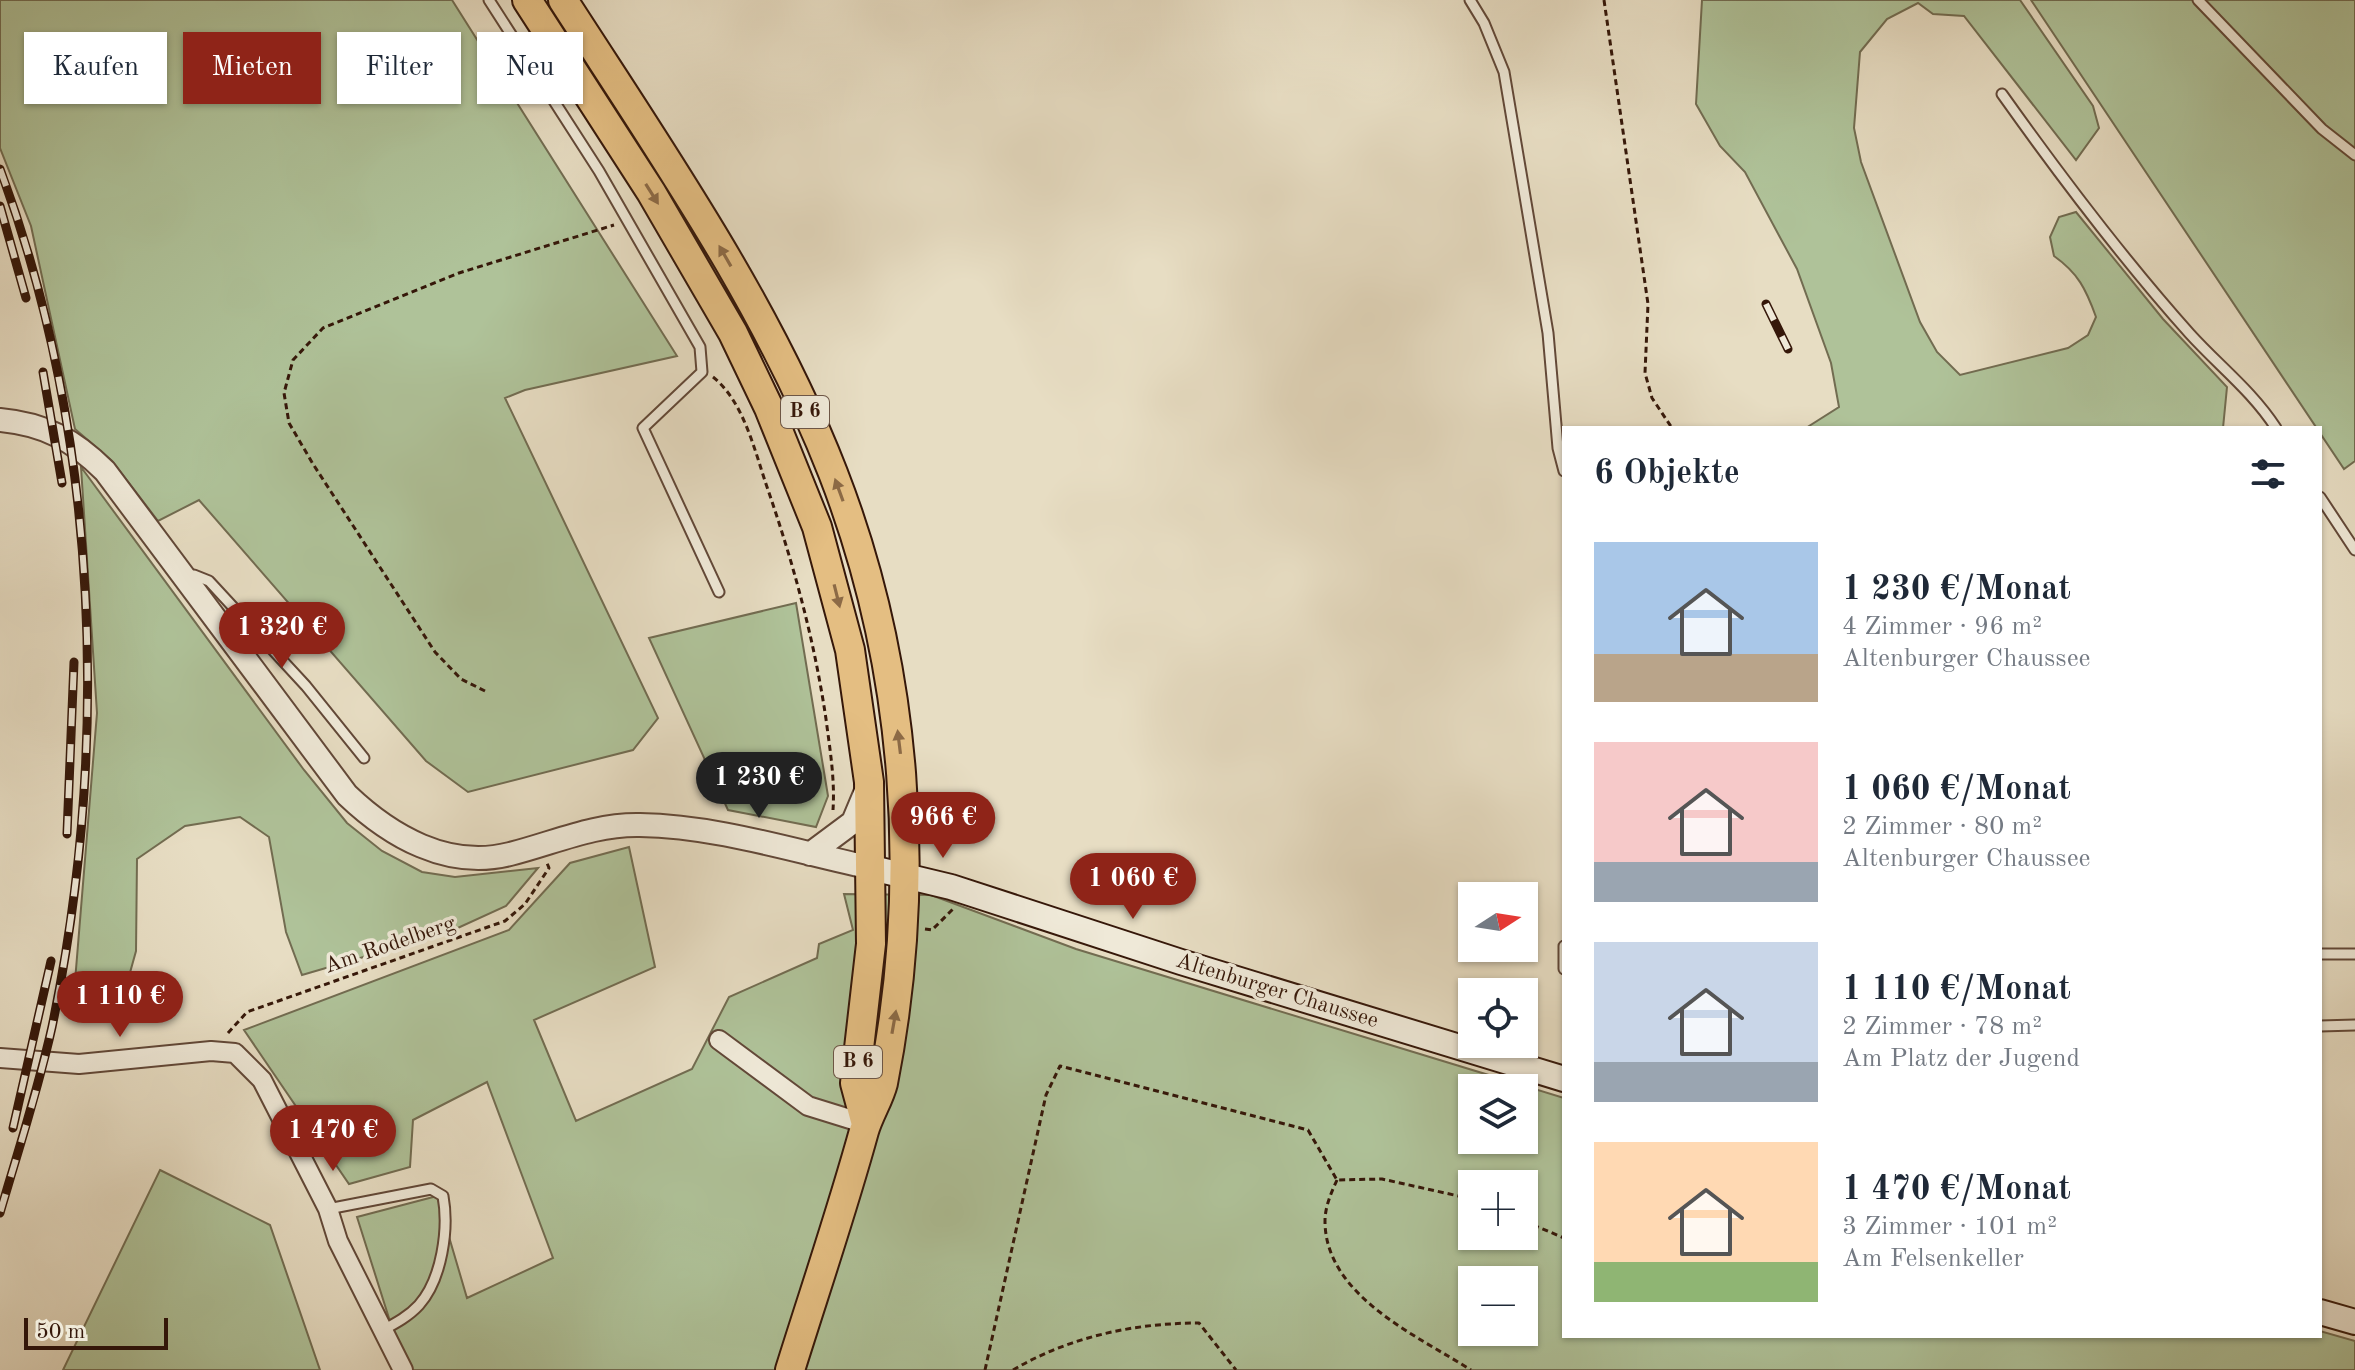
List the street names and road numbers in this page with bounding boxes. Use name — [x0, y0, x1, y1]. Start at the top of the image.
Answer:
road number: B 6 — [781, 396, 829, 428]
street label: Am Rodelberg — [322, 912, 458, 978]
street label: Altenburger Chaussee — [1173, 950, 1381, 1032]
road number: B 6 — [834, 1046, 882, 1078]

